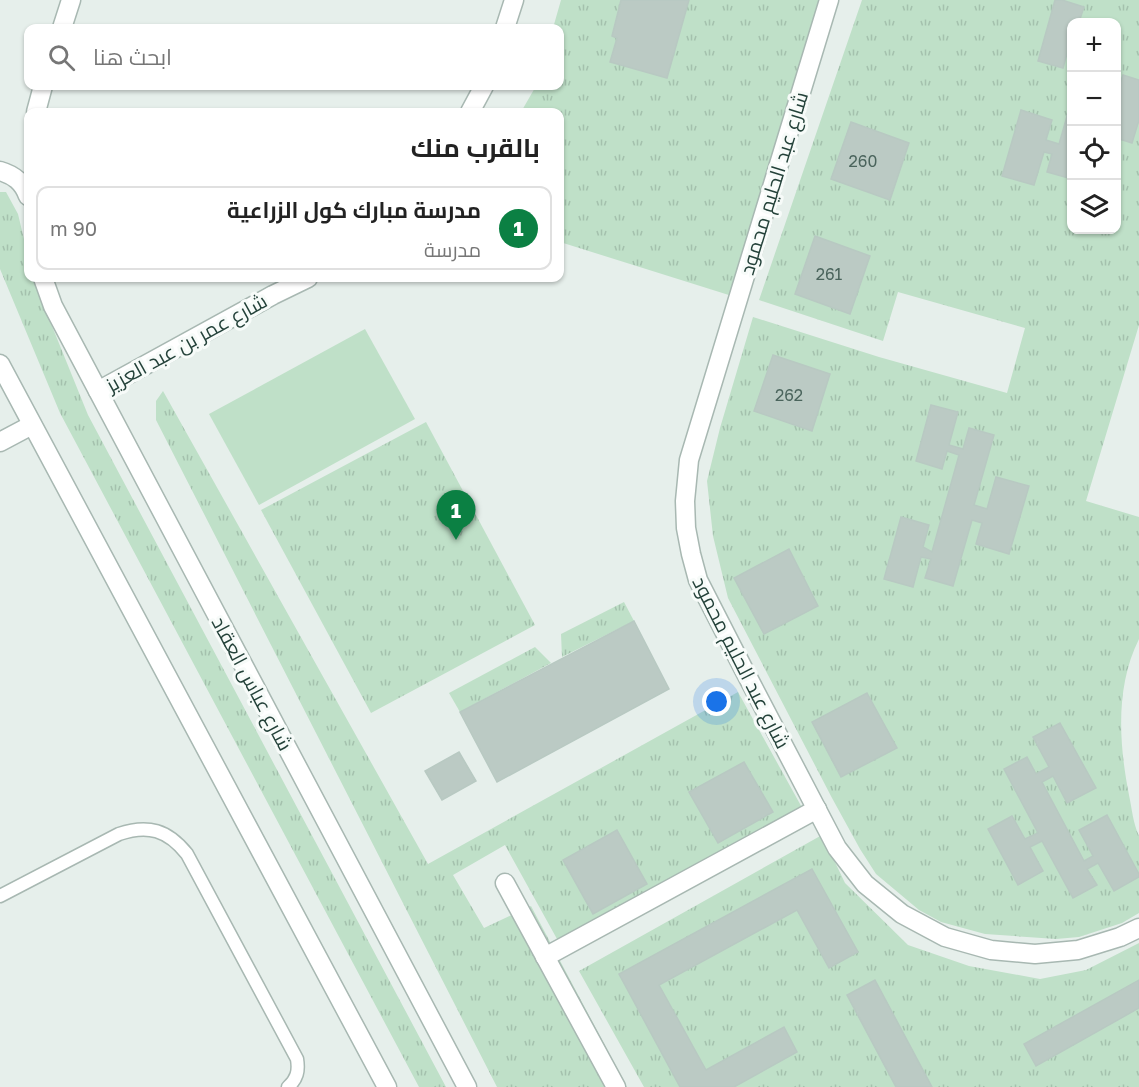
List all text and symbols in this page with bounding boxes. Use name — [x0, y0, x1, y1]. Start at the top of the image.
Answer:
map controls — [1067, 18, 1121, 234]
button: + — [1067, 18, 1121, 72]
search box — [24, 24, 564, 90]
icon: search — [45, 41, 78, 74]
text: ابحث هنا — [93, 43, 172, 70]
button: − — [1067, 72, 1121, 126]
street label: شارع عبد الحليم محمود — [734, 89, 815, 278]
button: locate — [1067, 126, 1121, 180]
text: بالقرب منك — [411, 132, 540, 163]
house number: 260 — [849, 151, 877, 171]
button: layers — [1067, 180, 1121, 234]
text: مدرسة مبارك كول الزراعية — [227, 196, 481, 223]
text: 90 m — [50, 216, 97, 240]
text: 1 — [513, 216, 524, 240]
text: مدرسة — [424, 237, 481, 261]
house number: 261 — [816, 264, 843, 284]
street label: شارع عمر بن عبد العزيز — [100, 288, 272, 399]
house number: 262 — [775, 385, 803, 405]
pin: 1 — [436, 490, 476, 540]
street label: شارع عبد الحليم محمود — [686, 572, 796, 753]
street label: شارع عباس العقاد — [205, 612, 298, 756]
your location — [702, 687, 731, 716]

